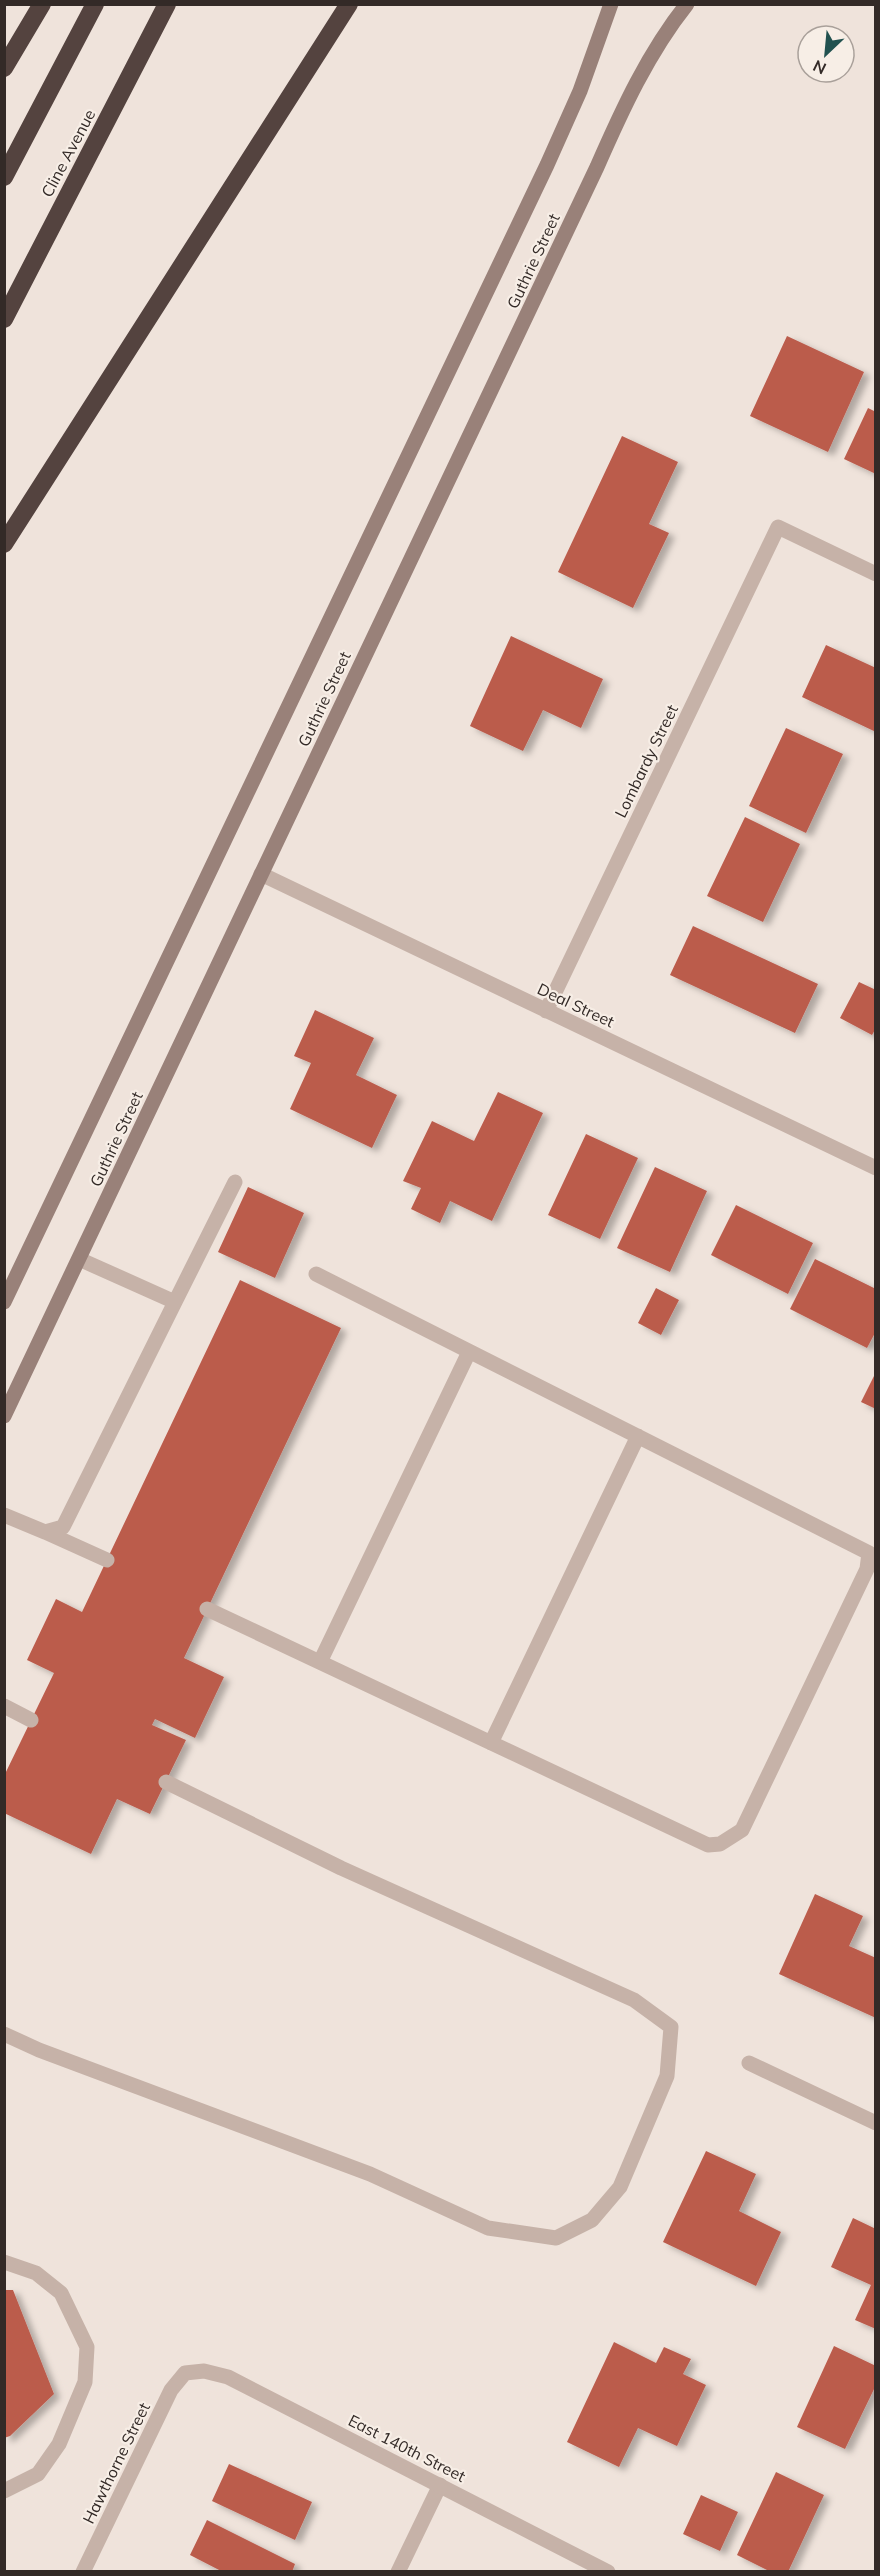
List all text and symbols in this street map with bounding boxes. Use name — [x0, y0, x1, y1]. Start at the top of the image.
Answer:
north arrow — [796, 24, 856, 84]
text: N — [810, 56, 829, 79]
street label: Cline Avenue — [37, 106, 99, 200]
street label: Guthrie Street — [502, 210, 564, 312]
street label: Guthrie Street — [293, 648, 355, 750]
street label: Lombardy Street — [610, 701, 682, 821]
street label: Deal Street — [534, 979, 618, 1032]
street label: Guthrie Street — [85, 1088, 147, 1190]
street label: Hawthorne Street — [78, 2399, 154, 2527]
street label: East 140th Street — [345, 2410, 469, 2486]

